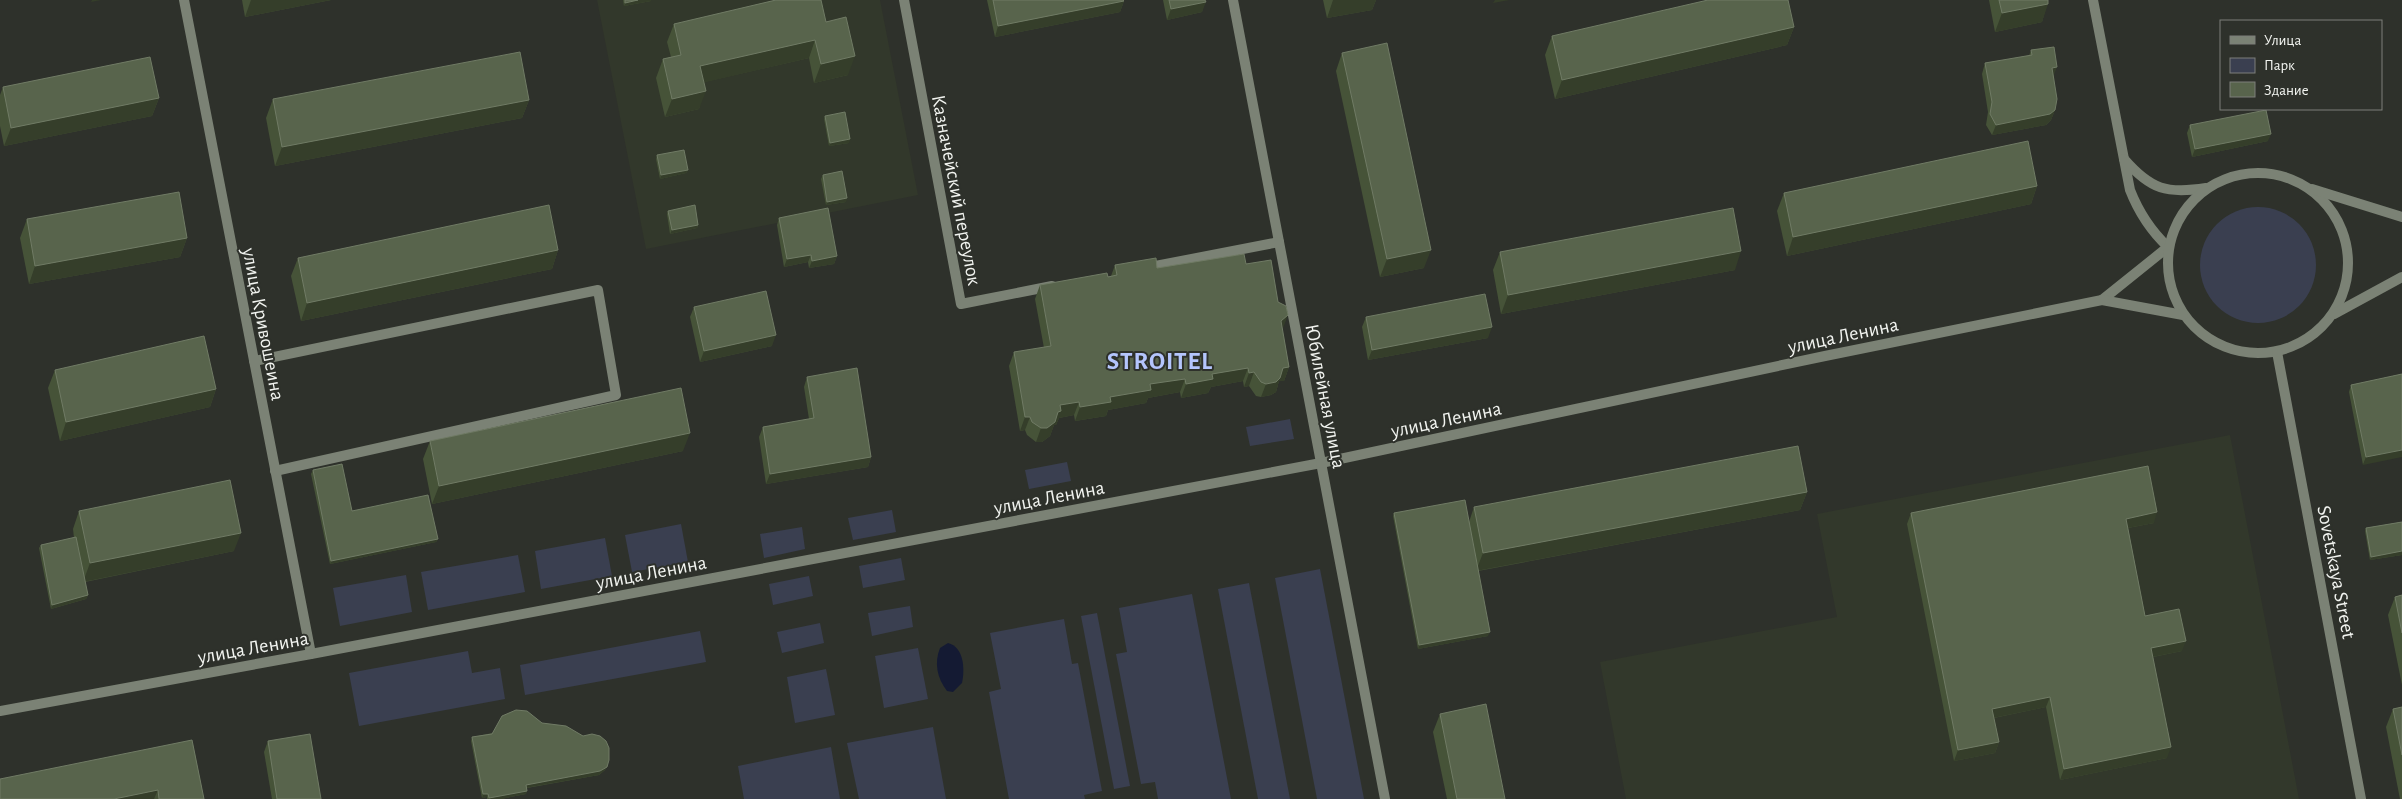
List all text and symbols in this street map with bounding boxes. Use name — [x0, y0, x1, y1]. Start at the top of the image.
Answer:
legend — [2220, 20, 2382, 110]
text: Улица — [2264, 33, 2301, 48]
text: Парк — [2264, 58, 2295, 73]
text: Здание — [2264, 83, 2309, 98]
street label: Казначейский переулок — [928, 93, 984, 287]
street label: улица Кривошеина — [238, 245, 288, 402]
street label: улица Ленина — [1785, 315, 1900, 358]
street label: Юбилейная улица — [1301, 322, 1349, 470]
district label: STROITEL — [1107, 349, 1213, 374]
street label: улица Ленина — [1388, 399, 1503, 442]
street label: улица Ленина — [991, 477, 1106, 519]
street label: Sovetskaya Street — [2313, 504, 2359, 641]
street label: улица Ленина — [593, 552, 708, 594]
street label: улица Ленина — [195, 628, 310, 668]

